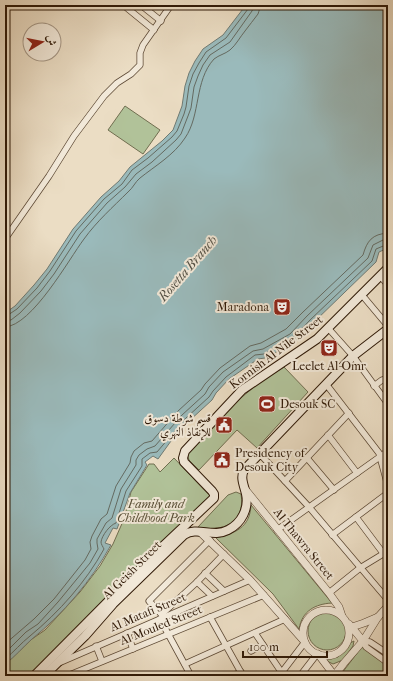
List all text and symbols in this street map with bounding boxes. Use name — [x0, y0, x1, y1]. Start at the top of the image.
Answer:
north arrow — [22, 22, 62, 62]
text: ش — [44, 34, 59, 47]
water label: Rosetta Branch — [154, 232, 220, 305]
theatre icon: Maradona — [272, 297, 292, 317]
place label: Maradona — [217, 300, 269, 314]
street label: Kornish Al Nile Street — [226, 312, 326, 392]
theatre icon: Leelet Al-Omr — [319, 338, 339, 358]
place label: Leelet Al-Omr — [292, 359, 367, 373]
sports icon: Desouk SC — [257, 394, 277, 414]
place label: Desouk SC — [280, 397, 335, 411]
place label: قسم شرطة دسوق للإنقاذ النهري — [144, 411, 211, 442]
public building icon: قسم شرطة دسوق للإنقاذ النهري — [214, 415, 234, 435]
place label: Presidency of Desouk City — [235, 446, 308, 474]
public building icon: Presidency of Desouk City — [212, 450, 232, 470]
park label: Family and Childhood Park — [117, 497, 195, 525]
street label: Al Thawra Street — [270, 505, 338, 583]
street label: Al Geish Street — [99, 537, 165, 603]
street label: Al Matafi Street — [107, 589, 189, 635]
street label: Al Mouled Street — [117, 602, 205, 648]
scale bar — [243, 633, 327, 659]
text: 100 m — [249, 640, 279, 654]

